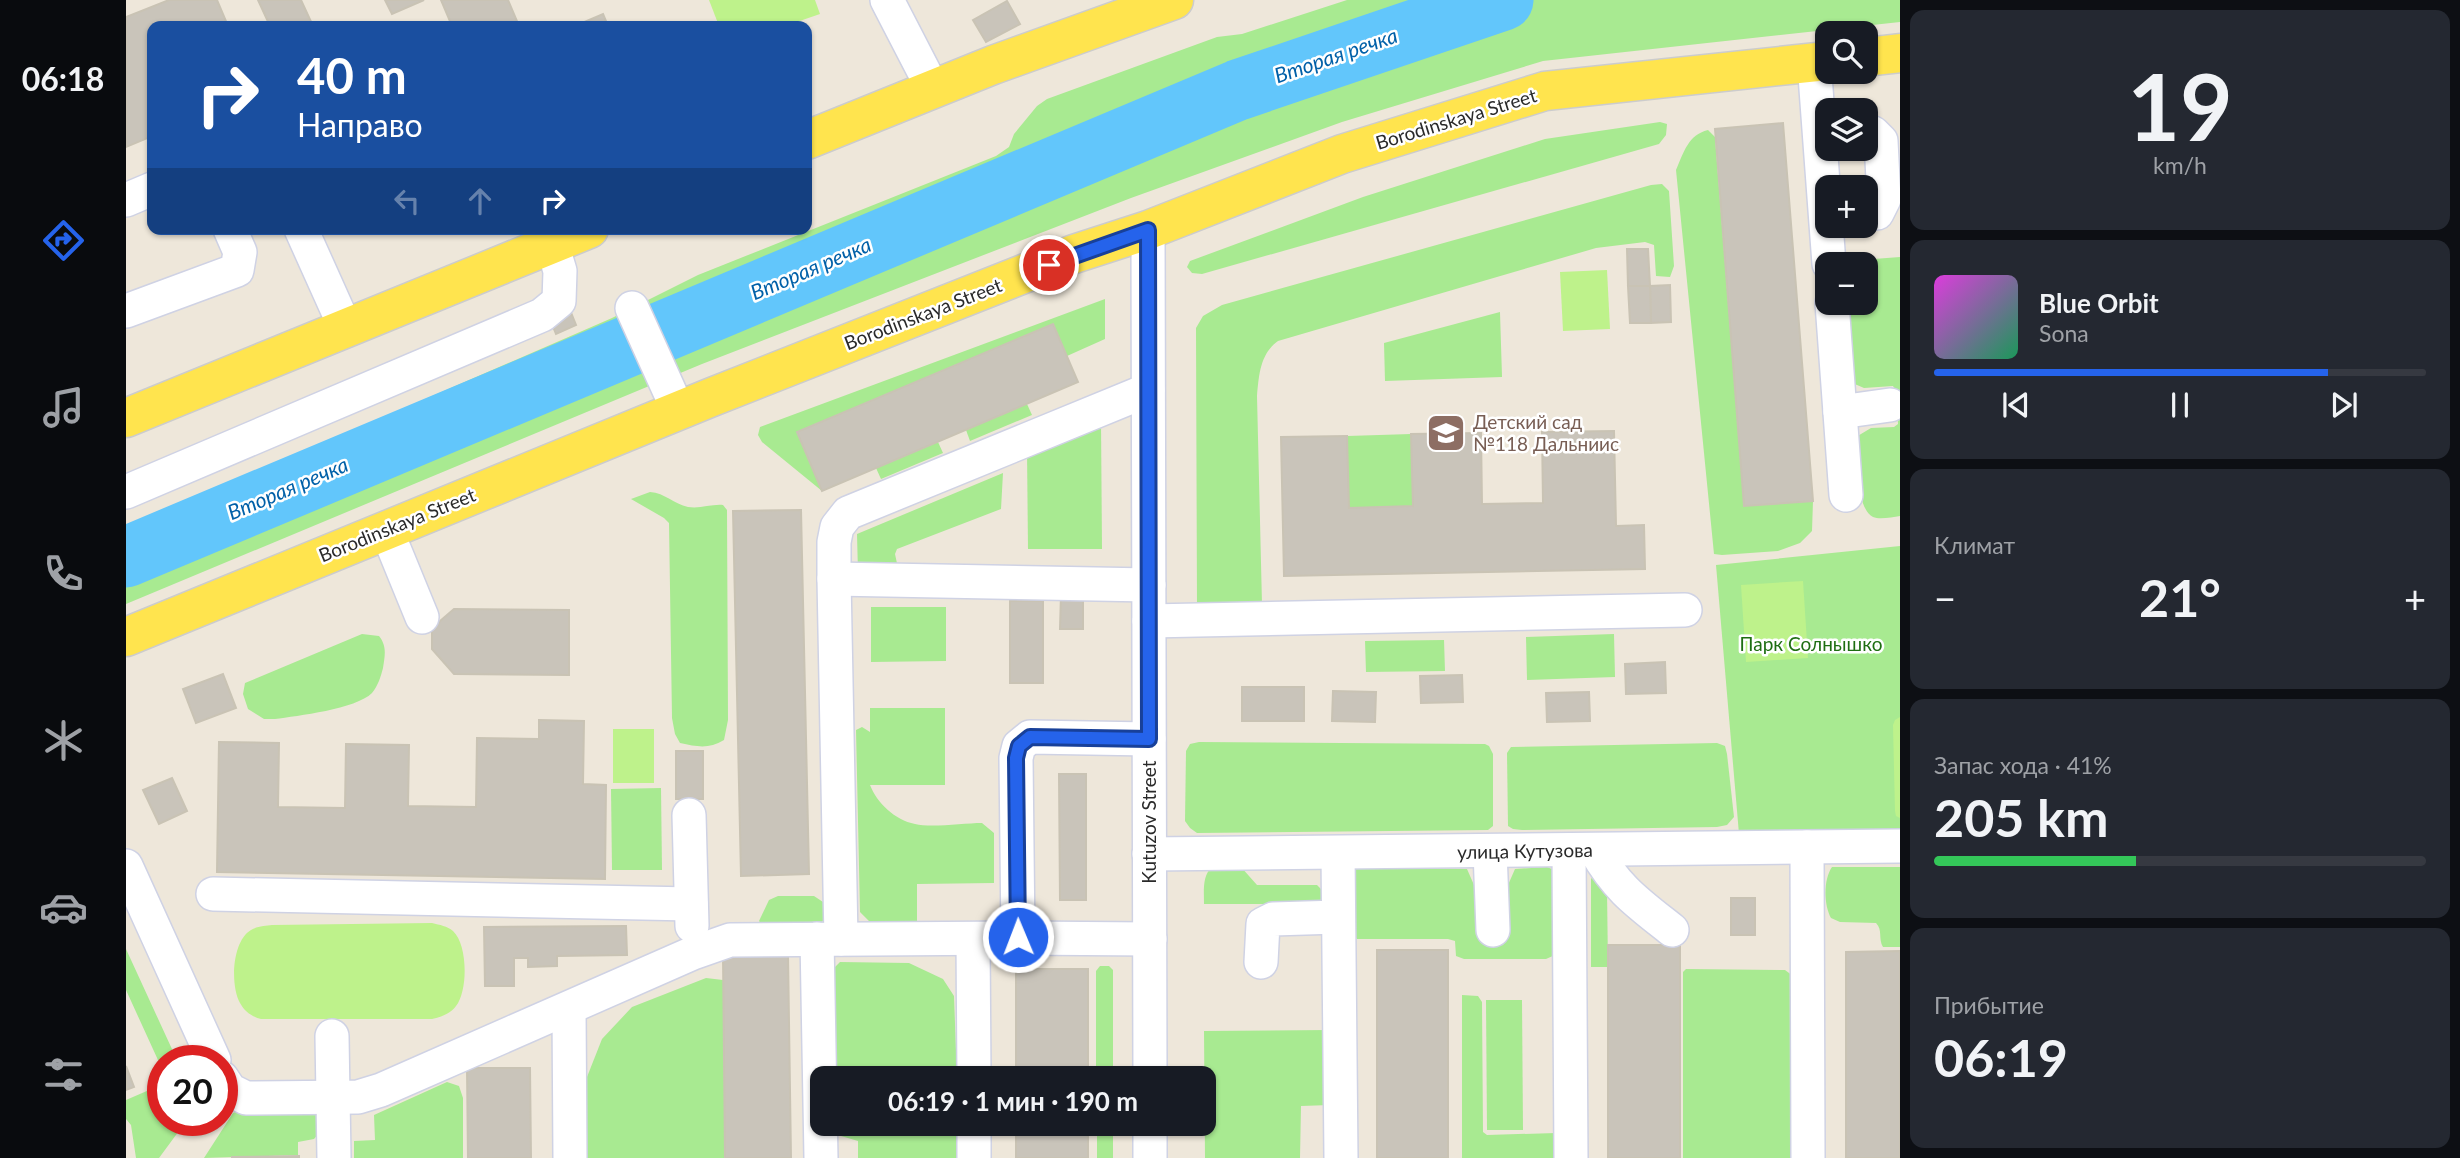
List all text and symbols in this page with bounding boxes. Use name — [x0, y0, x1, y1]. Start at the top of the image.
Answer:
map controls — [1815, 21, 1878, 315]
button: search — [1815, 21, 1878, 84]
water label: Вторая речка — [1271, 22, 1400, 87]
text: 40 m — [297, 46, 407, 104]
icon: right — [182, 49, 273, 140]
text: 19 — [2127, 51, 2233, 160]
text: 06:18 — [22, 59, 104, 98]
street label: Borodinskaya Street — [1373, 83, 1539, 154]
button: layers — [1815, 98, 1878, 161]
text: Направо — [297, 105, 423, 144]
text: km/h — [2153, 151, 2207, 179]
button: + — [1815, 175, 1878, 238]
icon: left — [388, 182, 426, 220]
icon: ahead — [461, 182, 499, 220]
icon: right — [534, 182, 572, 220]
icon: directions — [39, 216, 88, 265]
water label: Вторая речка — [746, 231, 875, 304]
pin — [1019, 235, 1079, 295]
icon: arrive — [1030, 246, 1068, 284]
button: − — [1815, 252, 1878, 315]
street label: Borodinskaya Street — [841, 273, 1005, 354]
text: Blue Orbit — [2039, 287, 2159, 319]
text: Sona — [2039, 319, 2089, 347]
icon: music — [39, 383, 88, 432]
icon: previous — [1997, 386, 2035, 424]
icon: pause — [2161, 386, 2199, 424]
icon: next — [2325, 386, 2363, 424]
place label: Детский сад №118 Дальниис — [1473, 410, 1619, 455]
school or university icon: Детский сад №118 Дальниис — [1425, 412, 1467, 454]
water label: Вторая речка — [223, 451, 352, 524]
street label: Borodinskaya Street — [315, 483, 479, 566]
text: Климат — [1934, 531, 2015, 559]
icon: phone — [39, 549, 88, 598]
text: 21° — [2139, 566, 2221, 628]
text: − — [1934, 575, 1956, 621]
text: + — [2404, 575, 2426, 621]
park label: Парк Солнышко — [1740, 632, 1882, 655]
icon: climate — [39, 716, 88, 765]
text: Запас хода · 41% — [1934, 751, 2112, 779]
street label: Kutuzov Street — [1137, 760, 1160, 884]
text: 205 km — [1934, 786, 2108, 848]
street label: улица Кутузова — [1457, 838, 1593, 863]
icon: car — [39, 883, 88, 932]
position arrow — [981, 900, 1055, 974]
text: Прибытие — [1934, 991, 2044, 1019]
text: 06:19 — [1934, 1026, 2068, 1088]
speed limit sign: 20 — [147, 1045, 238, 1136]
icon: filters — [39, 1050, 88, 1099]
text: 06:19 · 1 мин · 190 m — [888, 1085, 1138, 1117]

